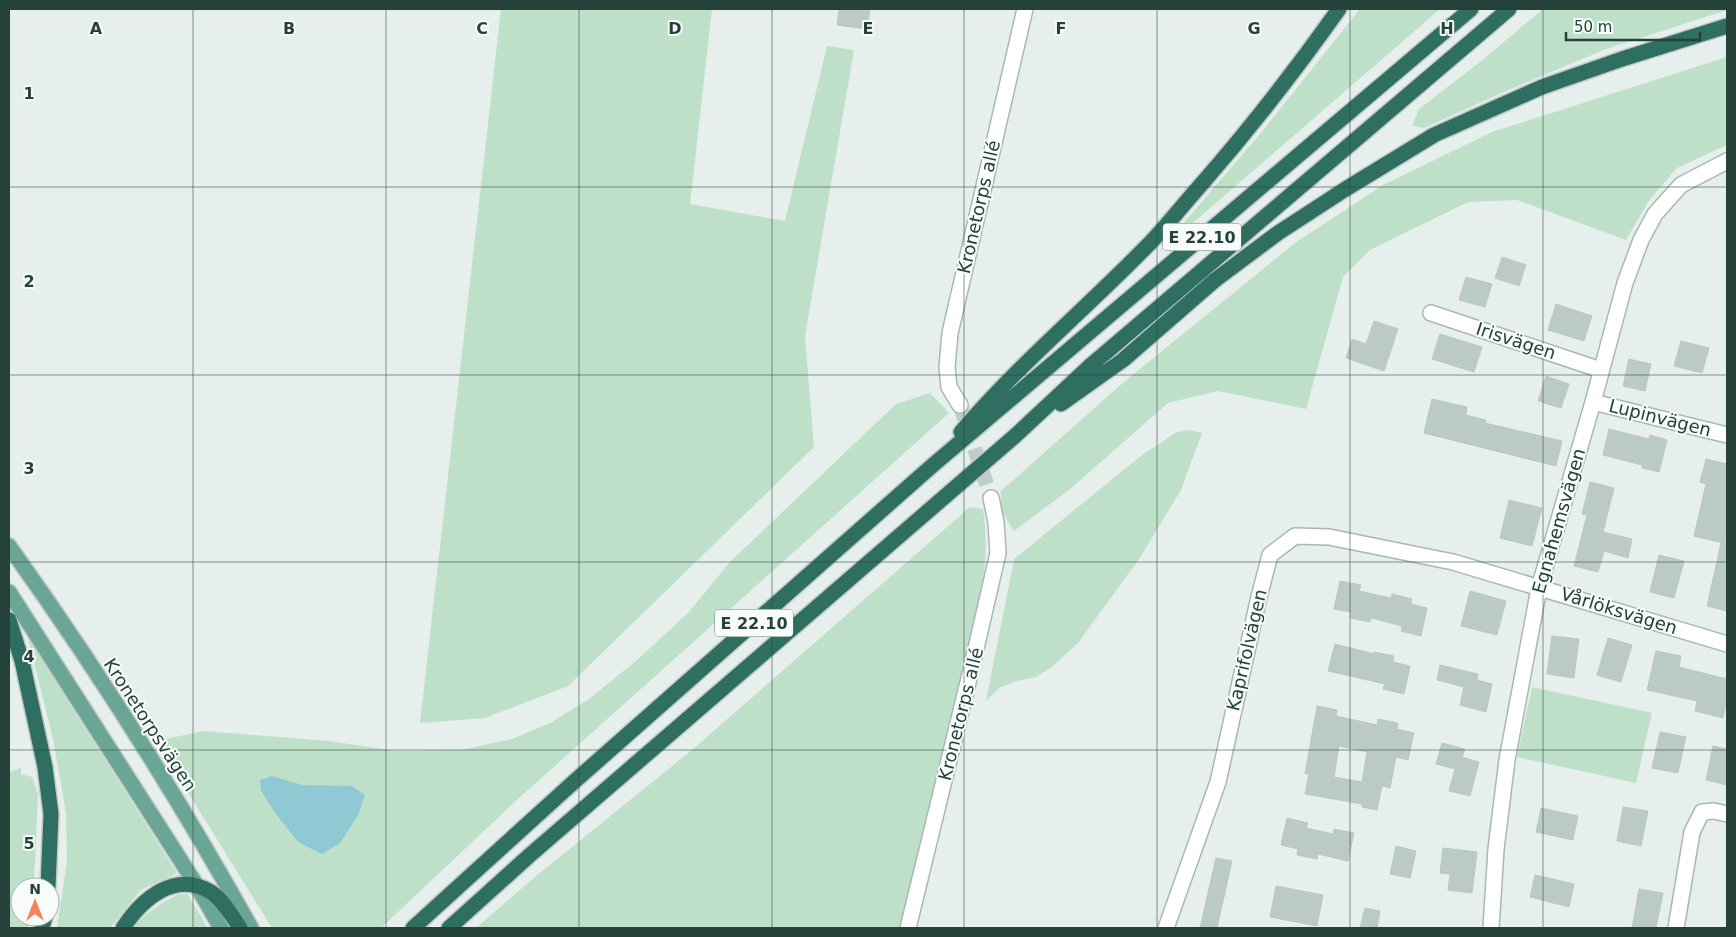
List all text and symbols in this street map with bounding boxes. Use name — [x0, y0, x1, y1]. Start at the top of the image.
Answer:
scale bar — [1566, 10, 1700, 42]
text: 50 m — [1574, 18, 1612, 36]
text: A — [90, 19, 103, 38]
text: B — [283, 19, 295, 38]
text: C — [476, 19, 488, 38]
text: D — [668, 19, 682, 38]
text: E — [863, 19, 873, 38]
text: F — [1056, 19, 1066, 38]
text: G — [1247, 19, 1261, 38]
text: H — [1440, 19, 1454, 38]
text: 1 — [23, 84, 35, 103]
street label: Kronetorps allé — [953, 138, 1004, 276]
road number: E 22.10 — [1163, 223, 1241, 250]
text: 2 — [23, 272, 35, 291]
street label: Irisvägen — [1474, 318, 1559, 363]
street label: Lupinvägen — [1607, 395, 1713, 440]
street label: Egnahemsvägen — [1528, 446, 1589, 596]
text: 3 — [23, 459, 35, 478]
street label: Vårlöksvägen — [1558, 583, 1680, 638]
street label: Kaprifolvägen — [1222, 587, 1271, 713]
road number: E 22.10 — [715, 610, 793, 636]
street label: Kronetorps allé — [934, 645, 987, 783]
text: 4 — [23, 647, 35, 666]
street label: Kronetorpsvägen — [100, 654, 201, 795]
text: 5 — [23, 834, 35, 853]
north arrow — [10, 877, 60, 927]
text: N — [29, 881, 41, 897]

